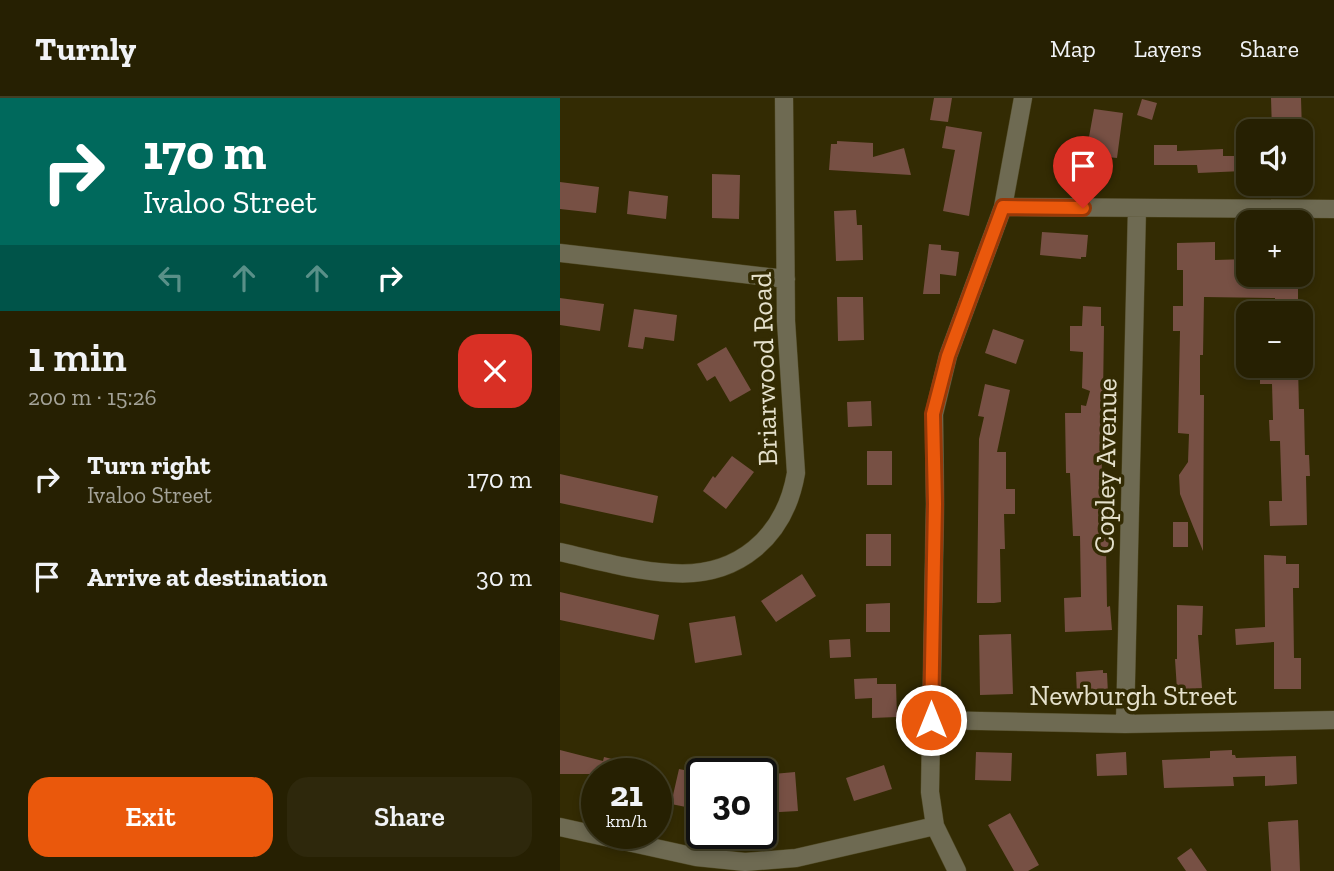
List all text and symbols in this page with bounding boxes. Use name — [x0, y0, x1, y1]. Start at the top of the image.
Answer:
text: Turnly — [35, 29, 136, 68]
text: Map — [1050, 34, 1096, 63]
text: Layers — [1134, 34, 1202, 63]
text: Share — [1240, 34, 1299, 63]
map controls — [1236, 119, 1313, 378]
button: sound — [1236, 119, 1313, 196]
text: 170 m — [143, 123, 266, 182]
icon: right — [28, 126, 119, 217]
pin — [1053, 136, 1113, 208]
icon: arrive — [1064, 147, 1102, 185]
text: Ivaloo Street — [143, 183, 317, 221]
button: + — [1236, 210, 1313, 287]
icon: left — [152, 259, 190, 297]
icon: ahead — [225, 259, 263, 297]
icon: ahead — [298, 259, 336, 297]
icon: right — [371, 259, 409, 297]
street label: Briarwood Road — [745, 272, 784, 466]
button: − — [1236, 301, 1313, 378]
text: 1 min — [28, 331, 127, 382]
button: close — [458, 334, 532, 408]
street label: Copley Avenue — [1087, 378, 1124, 554]
text: 200 m · 15:26 — [28, 383, 157, 411]
text: Turn right — [87, 449, 210, 481]
icon: right — [28, 460, 66, 498]
text: 170 m — [467, 463, 532, 495]
text: Ivaloo Street — [87, 481, 212, 509]
icon: arrive — [28, 558, 66, 596]
text: Arrive at destination — [87, 561, 327, 593]
text: 30 m — [476, 561, 532, 593]
street label: Newburgh Street — [1029, 679, 1237, 712]
position arrow — [894, 683, 968, 757]
speed limit sign: 30 — [686, 758, 777, 849]
text: 21 — [610, 773, 643, 815]
button: Exit — [28, 777, 273, 857]
button: Share — [287, 777, 532, 857]
text: km/h — [606, 810, 647, 832]

